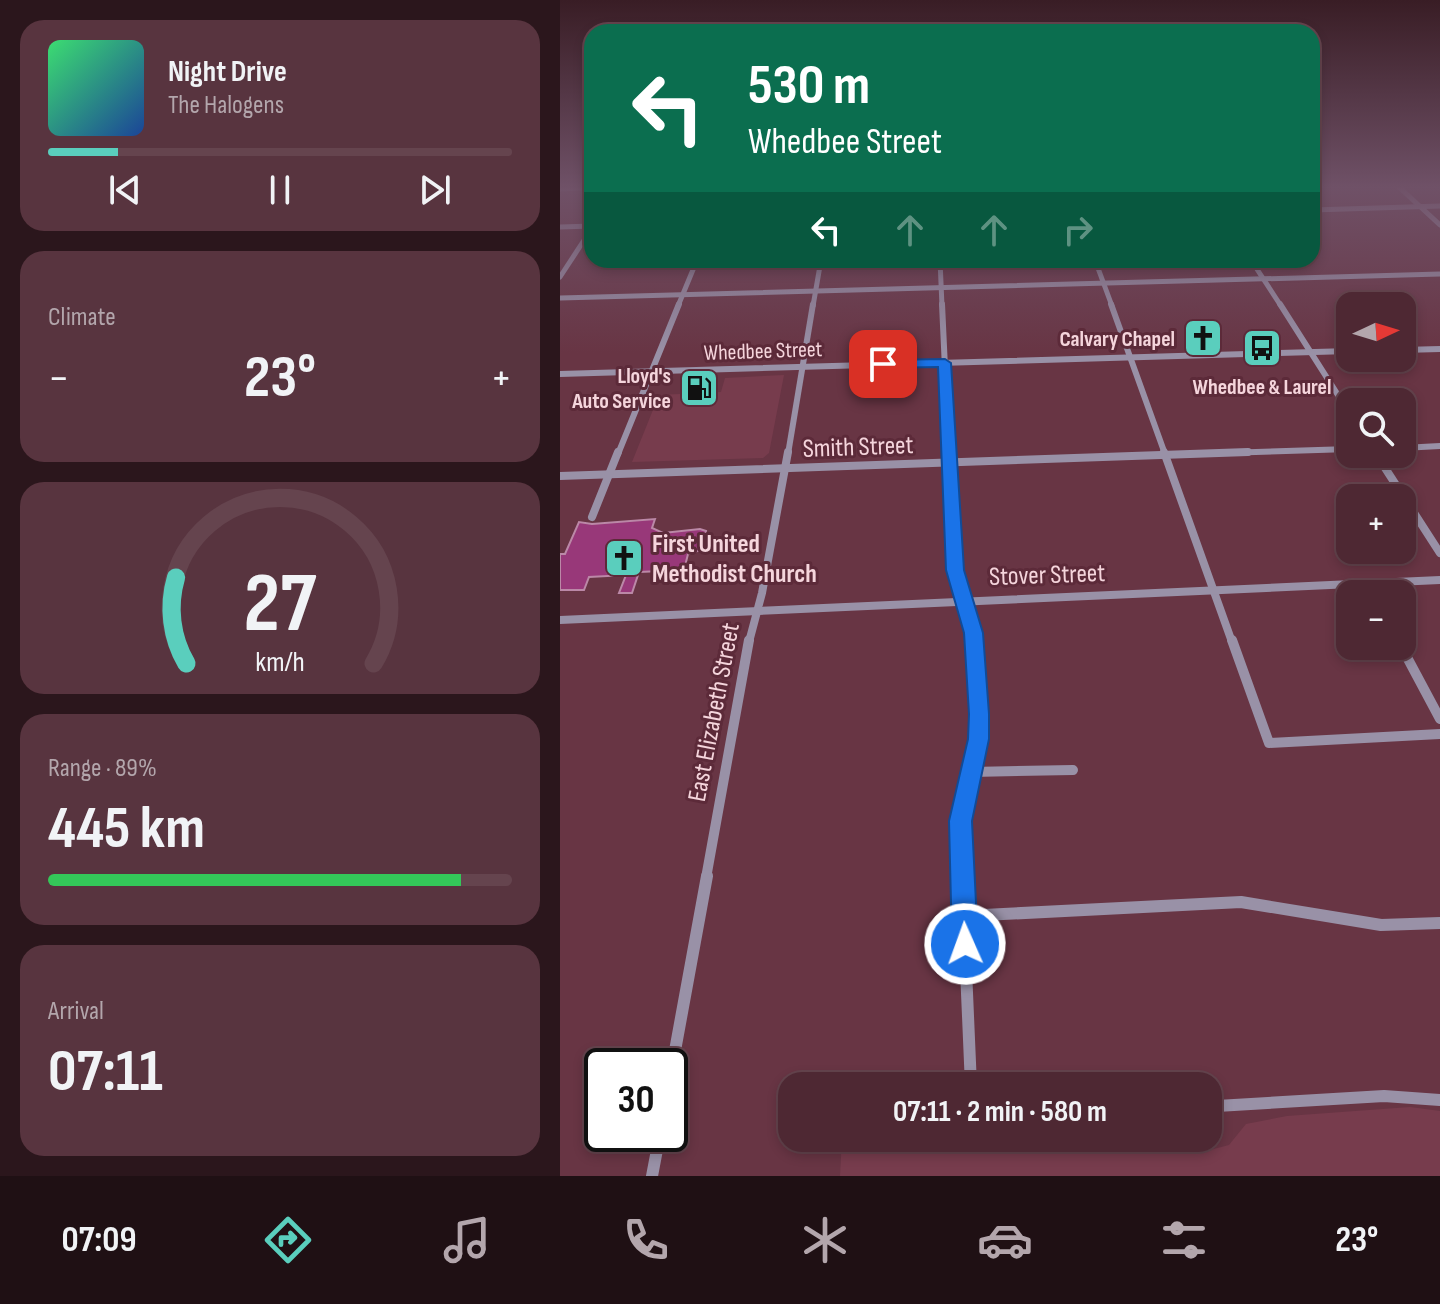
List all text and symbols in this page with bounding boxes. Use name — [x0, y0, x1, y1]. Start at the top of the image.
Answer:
text: 530 m — [748, 53, 870, 120]
text: Night Drive — [168, 54, 287, 90]
icon: left — [616, 56, 720, 160]
text: The Halogens — [168, 90, 284, 121]
text: Whedbee Street — [748, 121, 942, 164]
icon: previous — [103, 168, 147, 212]
icon: pause — [258, 168, 302, 212]
icon: next — [413, 168, 457, 212]
icon: left — [804, 208, 848, 252]
icon: ahead — [888, 208, 932, 252]
icon: ahead — [972, 208, 1016, 252]
icon: right — [1056, 208, 1100, 252]
north arrow — [1336, 292, 1416, 372]
map controls — [1336, 292, 1416, 660]
text: Climate — [48, 302, 116, 333]
church icon: Calvary Chapel — [1182, 317, 1224, 359]
place label: Calvary Chapel — [1059, 326, 1175, 353]
bus stop icon: Whedbee & Laurel — [1241, 327, 1283, 369]
pin — [849, 330, 917, 398]
street label: Whedbee Street — [703, 336, 823, 367]
text: 23° — [244, 342, 316, 414]
icon: arrive — [861, 342, 905, 386]
text: − — [48, 352, 70, 405]
text: + — [490, 352, 512, 405]
place label: Lloyd's Auto Service — [571, 363, 671, 415]
fuel station icon: Lloyd's Auto Service — [678, 367, 720, 409]
place label: Whedbee & Laurel — [1193, 374, 1331, 401]
button: search — [1336, 388, 1416, 468]
street label: Smith Street — [802, 430, 914, 465]
button: + — [1336, 484, 1416, 564]
place label: First United Methodist Church — [652, 529, 817, 590]
church icon: First United Methodist Church — [603, 537, 645, 579]
text: 27 — [244, 555, 317, 655]
street label: Stover Street — [988, 558, 1106, 593]
button: − — [1336, 580, 1416, 660]
street label: East Elizabeth Street — [682, 620, 747, 804]
text: km/h — [255, 645, 305, 680]
text: Range · 89% — [48, 753, 157, 784]
text: 445 km — [48, 793, 205, 865]
position arrow — [923, 902, 1007, 986]
text: Arrival — [48, 996, 104, 1027]
text: 07:11 — [48, 1036, 163, 1108]
speed limit sign: 30 — [584, 1048, 688, 1152]
text: 07:11 · 2 min · 580 m — [893, 1094, 1107, 1130]
icon: directions — [260, 1212, 316, 1268]
icon: music — [439, 1212, 495, 1268]
icon: phone — [618, 1212, 674, 1268]
icon: climate — [797, 1212, 853, 1268]
icon: car — [977, 1212, 1033, 1268]
icon: filters — [1156, 1212, 1212, 1268]
text: 07:09 — [62, 1219, 137, 1262]
text: 23° — [1335, 1219, 1378, 1262]

